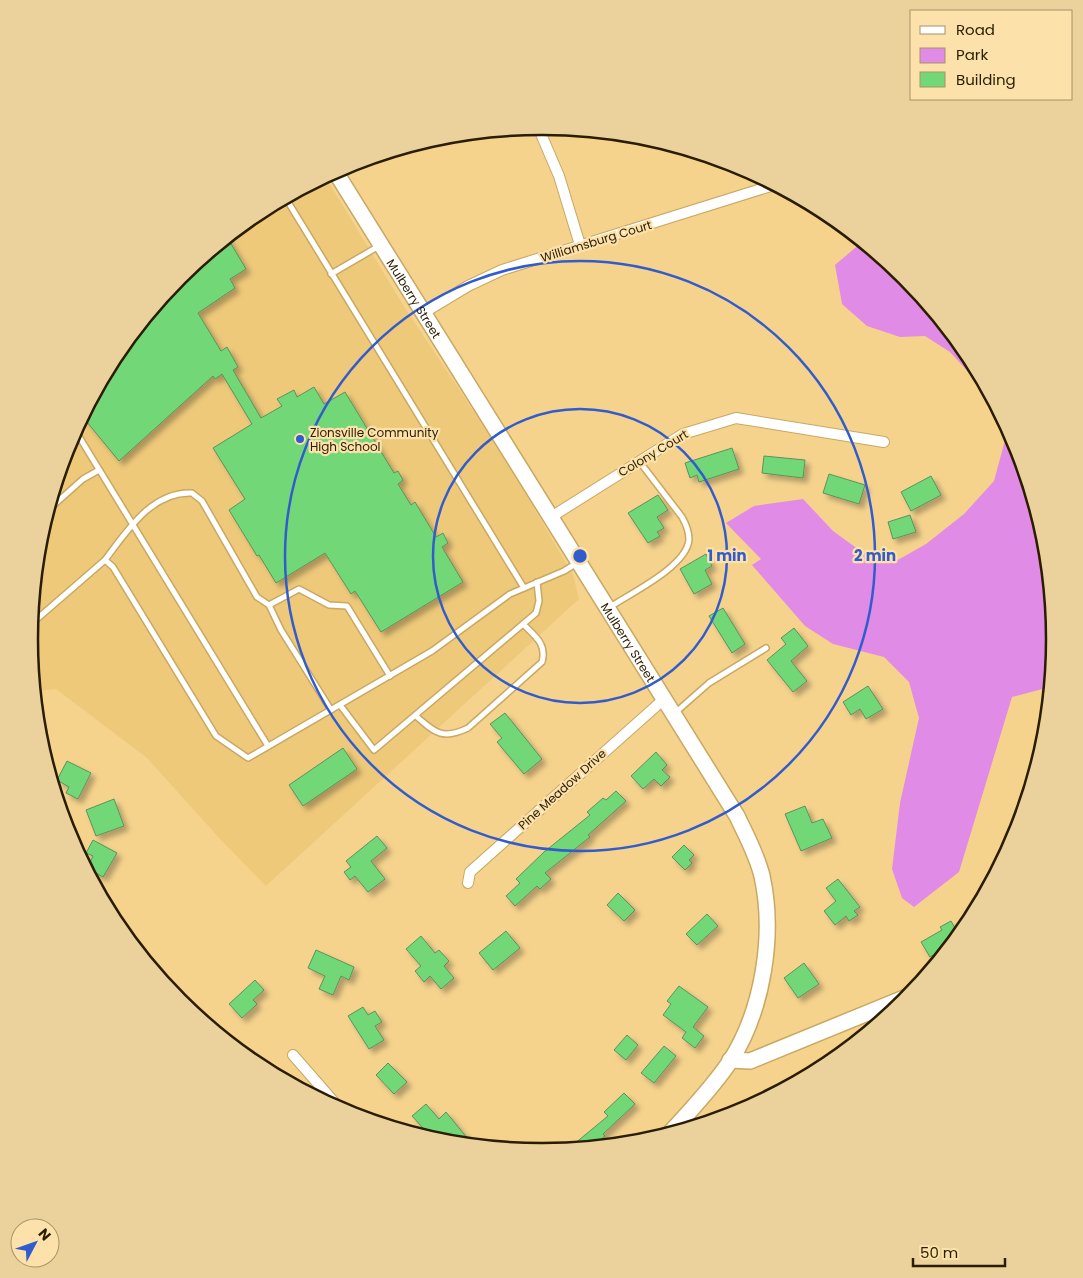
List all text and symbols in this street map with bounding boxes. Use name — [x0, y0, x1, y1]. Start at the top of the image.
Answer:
legend — [910, 10, 1073, 100]
text: Road — [956, 19, 995, 40]
text: Park — [956, 44, 988, 65]
text: Building — [956, 69, 1016, 90]
street label: Williamsburg Court — [538, 216, 654, 266]
street label: Mulberry Street — [383, 255, 446, 341]
place label: Zionsville Community High School — [310, 424, 439, 455]
street label: Colony Court — [615, 425, 691, 481]
marker: Zionsville Community High School — [294, 433, 306, 445]
text: 1 min — [707, 545, 747, 566]
text: 2 min — [854, 545, 896, 566]
centre of rings — [571, 547, 589, 565]
street label: Mulberry Street — [597, 599, 660, 685]
street label: Pine Meadow Drive — [514, 745, 610, 833]
north arrow — [10, 1218, 60, 1268]
text: N — [34, 1224, 56, 1245]
scale bar — [913, 1236, 1006, 1268]
text: 50 m — [920, 1242, 958, 1263]

